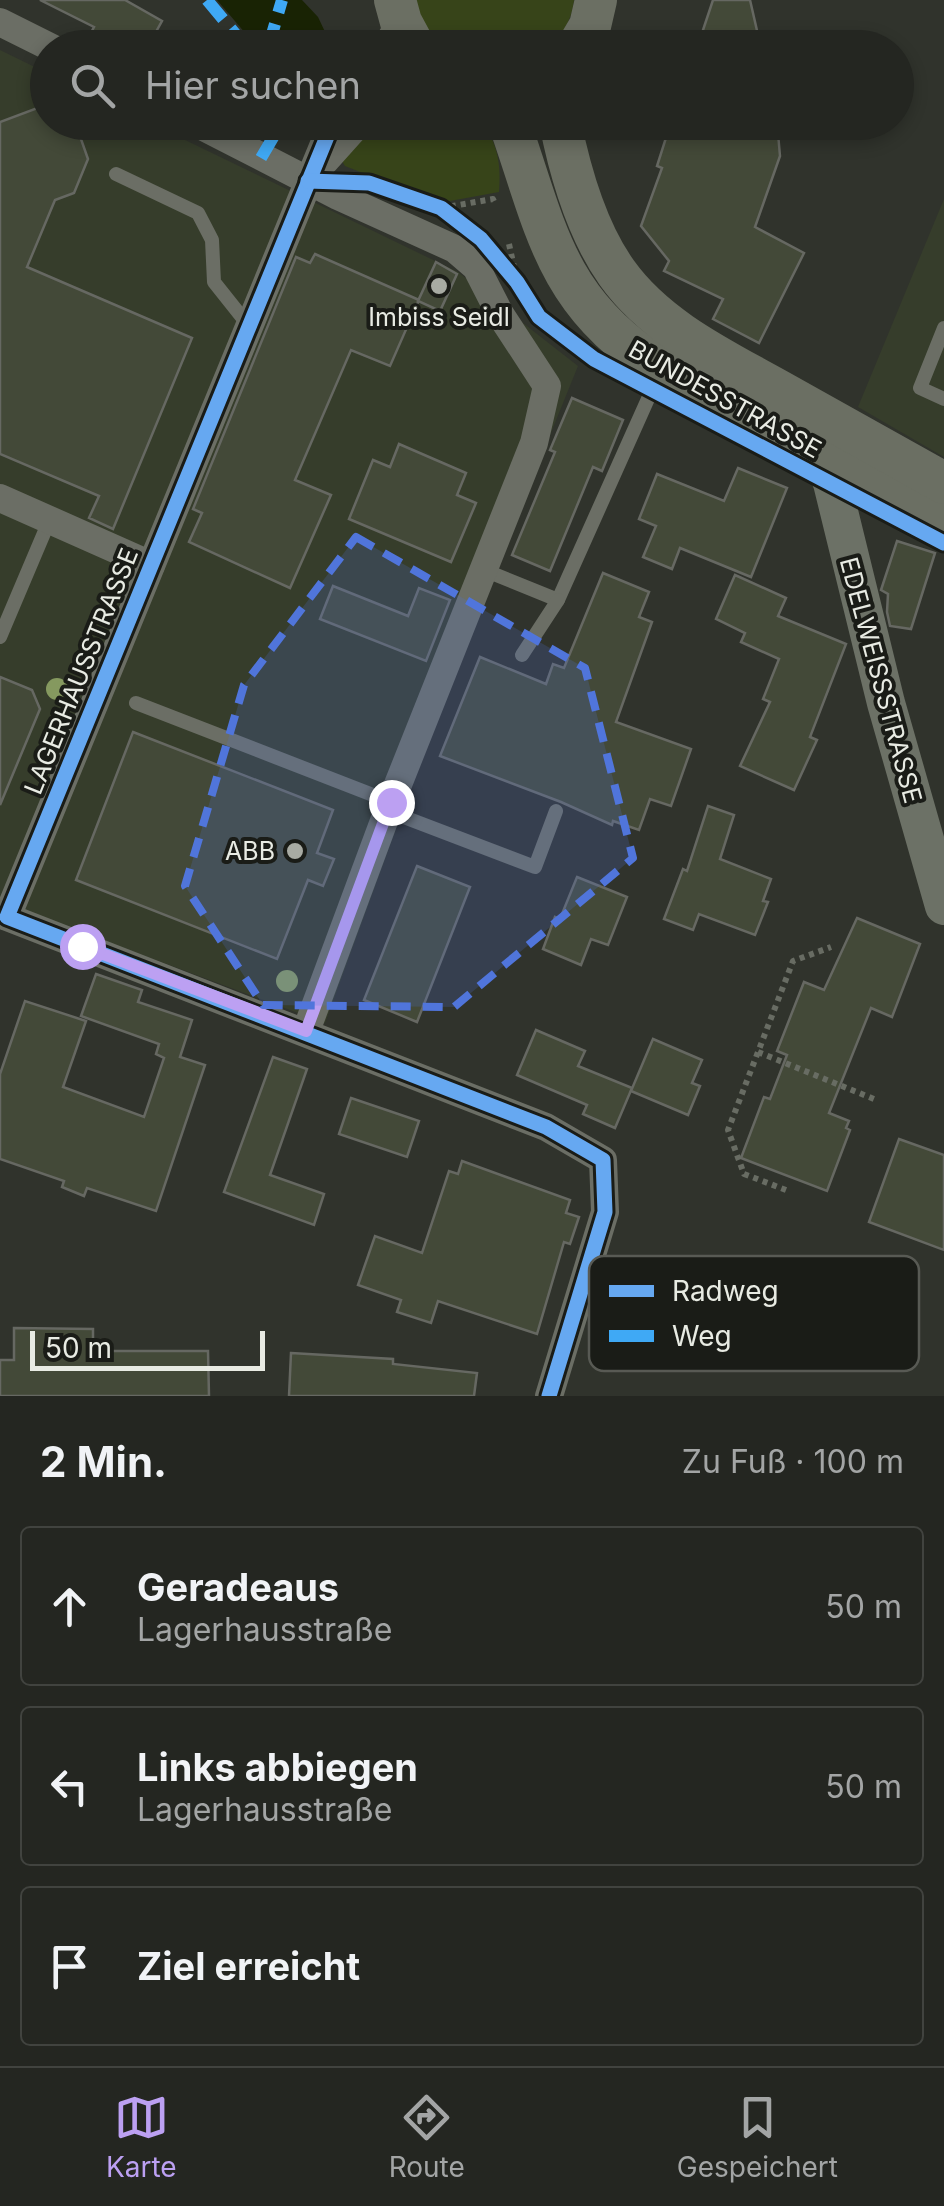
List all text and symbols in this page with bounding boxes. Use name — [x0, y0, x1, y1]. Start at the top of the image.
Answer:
search box — [30, 30, 914, 140]
icon: search — [65, 58, 120, 113]
text: Hier suchen — [145, 62, 361, 108]
marker: Imbiss Seidl — [428, 275, 450, 297]
place label: Imbiss Seidl — [368, 302, 510, 332]
street label: BUNDESSTRASSE — [623, 334, 827, 464]
street label: LAGERHAUSSTRASSE — [18, 543, 144, 799]
street label: EDELWEISSSTRASSE — [834, 554, 928, 806]
route end — [369, 780, 415, 826]
place label: ABB — [225, 836, 275, 866]
marker: ABB — [284, 840, 306, 862]
route start — [60, 924, 106, 970]
legend — [589, 1256, 919, 1371]
text: Radweg — [672, 1274, 779, 1308]
text: Weg — [672, 1319, 732, 1353]
scale bar — [30, 1326, 265, 1370]
text: 50 m — [45, 1331, 112, 1365]
text: 2 Min. — [40, 1436, 167, 1487]
text: Zu Fuß · 100 m — [682, 1442, 904, 1481]
text: Geradeaus — [137, 1564, 339, 1610]
icon: ahead — [42, 1579, 97, 1634]
text: 50 m — [825, 1587, 902, 1626]
text: Lagerhausstraße — [137, 1610, 392, 1649]
text: Links abbiegen — [137, 1744, 418, 1790]
icon: left — [42, 1759, 97, 1814]
text: 50 m — [825, 1767, 902, 1806]
text: Lagerhausstraße — [137, 1790, 392, 1829]
icon: arrive — [42, 1939, 97, 1994]
text: Ziel erreicht — [137, 1943, 360, 1989]
tab: Karte — [106, 2090, 177, 2184]
tab: Route — [389, 2090, 465, 2184]
tab: Gespeichert — [677, 2090, 838, 2184]

